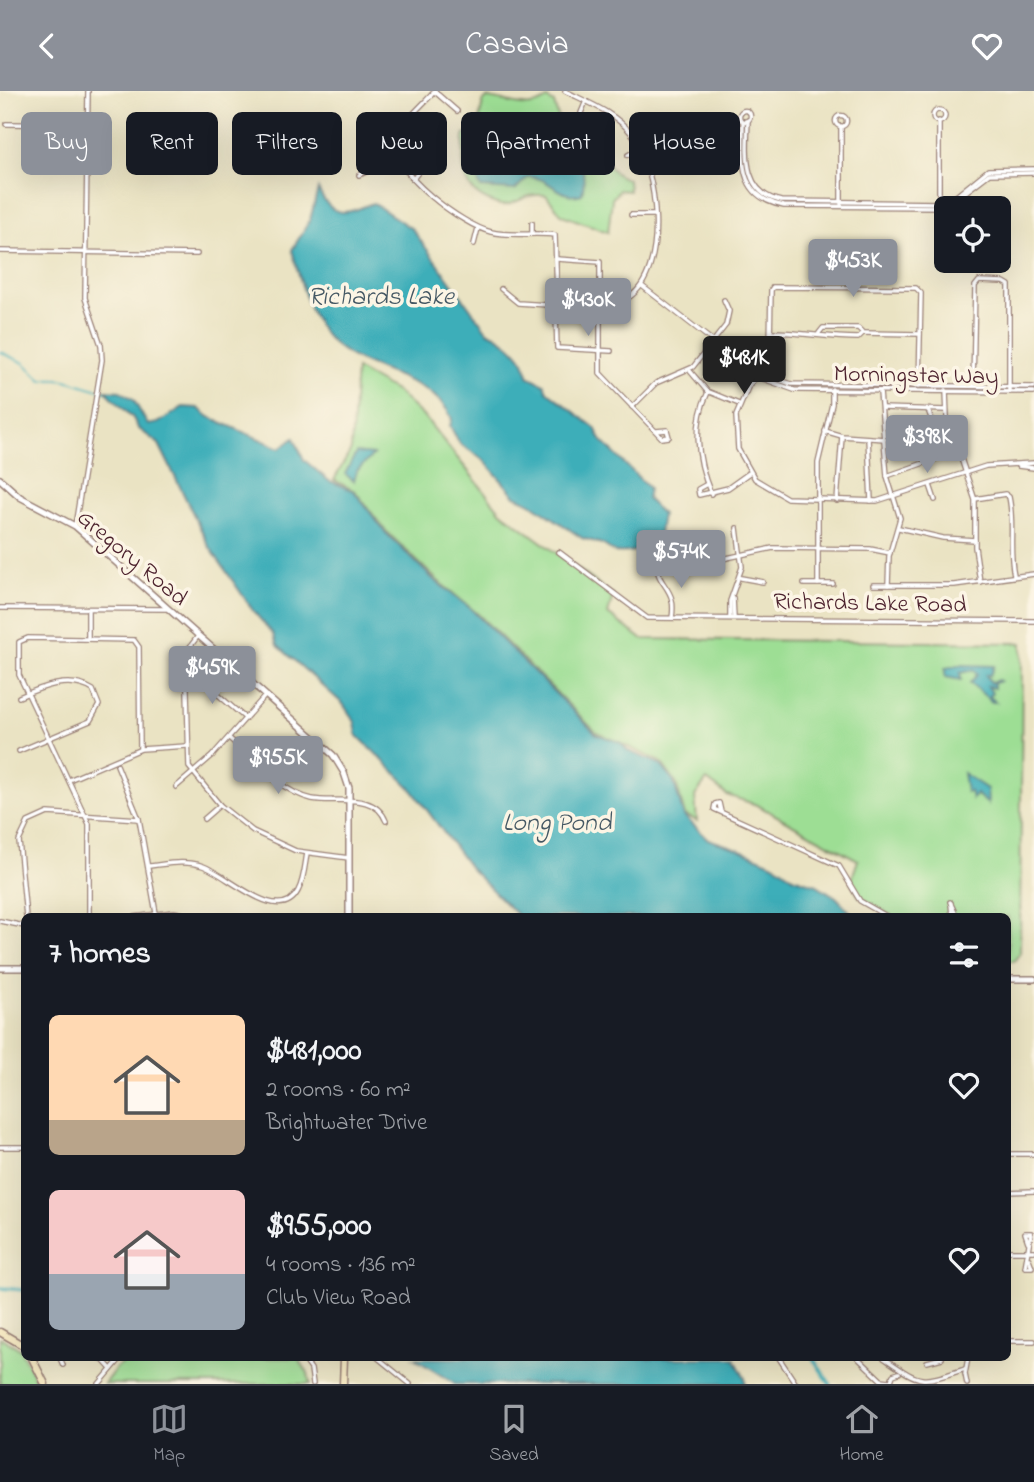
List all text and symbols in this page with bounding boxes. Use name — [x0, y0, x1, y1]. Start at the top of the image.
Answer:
text: Casavia — [465, 22, 569, 69]
icon: back — [28, 27, 66, 65]
icon: heart — [968, 27, 1006, 65]
chip: Buy — [21, 112, 112, 175]
chip: Rent — [126, 112, 218, 175]
chip: Filters — [232, 112, 342, 175]
chip: New — [356, 112, 447, 175]
chip: Apartment — [461, 112, 615, 175]
chip: House — [629, 112, 740, 175]
map controls — [934, 196, 1011, 273]
button: locate — [934, 196, 1011, 273]
pin: $453K — [804, 239, 902, 299]
text: $453K — [824, 245, 882, 278]
water label: Richards Lake — [308, 279, 455, 317]
pin: $430K — [539, 279, 637, 338]
text: $430K — [561, 284, 615, 317]
pin: $481K — [695, 337, 793, 396]
text: $481K — [719, 342, 769, 375]
street label: Morningstar Way — [833, 358, 999, 396]
pin: $398K — [878, 415, 976, 475]
text: $398K — [902, 421, 952, 454]
street label: Gregory Road — [68, 502, 195, 617]
pin: $574K — [632, 531, 730, 590]
text: $574K — [652, 536, 710, 569]
street label: Richards Lake Road — [773, 585, 967, 624]
pin: $459K — [163, 647, 261, 706]
text: $459K — [185, 652, 239, 685]
pin: $955K — [229, 737, 327, 796]
text: $955K — [249, 742, 307, 775]
water label: Long Pond — [503, 805, 613, 843]
text: 7 homes — [49, 933, 151, 977]
icon: filters — [945, 936, 983, 974]
text: $481,000 — [266, 1030, 361, 1074]
icon: home — [105, 1043, 189, 1127]
icon: heart — [945, 1066, 983, 1104]
text: 2 rooms · 60 m² — [266, 1074, 411, 1107]
text: Brightwater Drive — [266, 1107, 427, 1140]
text: $955,000 — [266, 1205, 372, 1249]
icon: home — [105, 1218, 189, 1302]
icon: heart — [945, 1241, 983, 1279]
text: 4 rooms · 136 m² — [266, 1249, 416, 1282]
text: Club View Road — [266, 1282, 411, 1315]
tab: Map — [150, 1400, 188, 1469]
tab: Saved — [489, 1400, 539, 1469]
tab: Home — [839, 1400, 884, 1469]

